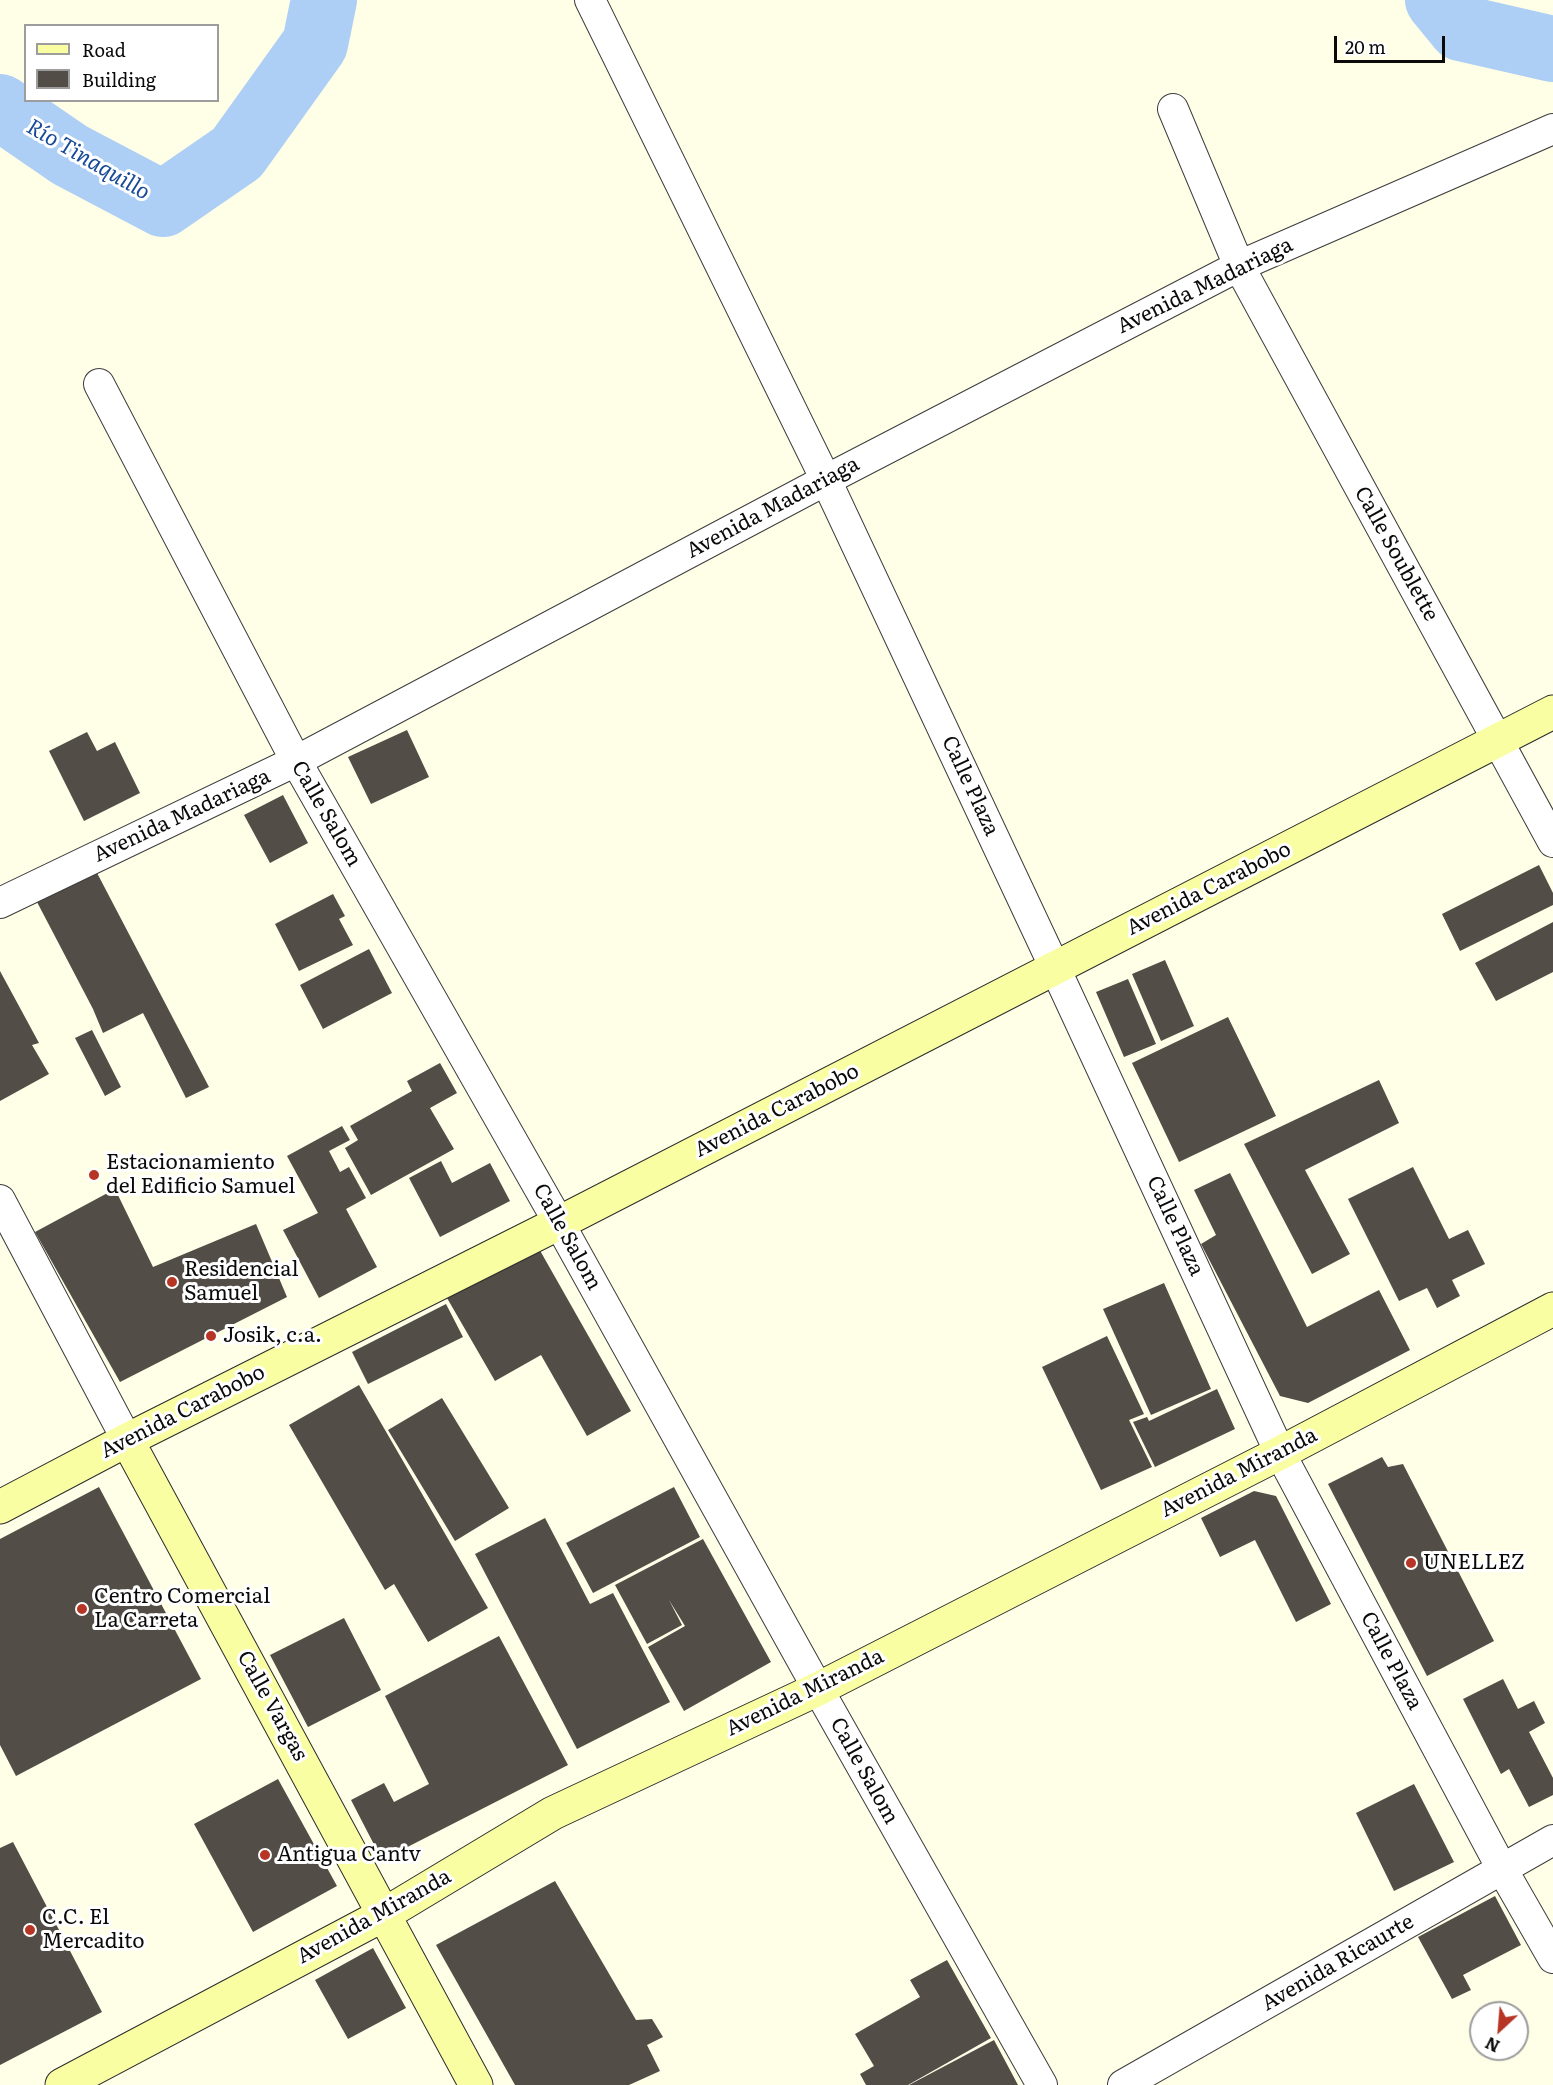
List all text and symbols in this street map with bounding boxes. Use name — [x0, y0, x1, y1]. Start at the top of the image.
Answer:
legend — [24, 24, 219, 102]
scale bar — [1337, 24, 1448, 62]
text: 20 m — [1345, 33, 1386, 60]
text: Road — [82, 36, 126, 63]
text: Building — [82, 66, 156, 93]
water label: Río Tinaquillo — [22, 114, 154, 206]
street label: Avenida Madariaga — [1113, 233, 1297, 339]
street label: Avenida Madariaga — [682, 452, 864, 564]
street label: Calle Soublette — [1349, 482, 1443, 626]
street label: Calle Plaza — [936, 732, 1004, 840]
street label: Calle Salom — [286, 757, 366, 871]
street label: Avenida Madariaga — [90, 764, 274, 868]
street label: Avenida Carabobo — [1123, 837, 1295, 941]
street label: Avenida Carabobo — [691, 1059, 863, 1163]
place label: Estacionamiento del Edificio Samuel — [106, 1150, 295, 1200]
marker: Estacionamiento del Edificio Samuel — [87, 1168, 101, 1182]
street label: Calle Plaza — [1141, 1172, 1209, 1280]
street label: Calle Salom — [527, 1179, 607, 1295]
place label: Residencial Samuel — [184, 1257, 299, 1307]
marker: Residencial Samuel — [165, 1275, 179, 1289]
place label: Josik, c.a. — [223, 1323, 322, 1349]
marker: Josik, c.a. — [204, 1329, 218, 1343]
street label: Avenida Carabobo — [97, 1360, 269, 1464]
street label: Avenida Miranda — [1157, 1423, 1321, 1523]
place label: UNELLEZ — [1423, 1550, 1525, 1576]
marker: UNELLEZ — [1404, 1556, 1418, 1570]
place label: Centro Comercial La Carreta — [94, 1584, 270, 1634]
marker: Centro Comercial La Carreta — [75, 1602, 89, 1616]
street label: Calle Plaza — [1355, 1608, 1427, 1714]
street label: Avenida Miranda — [722, 1644, 888, 1742]
street label: Calle Vargas — [231, 1647, 313, 1765]
street label: Calle Salom — [824, 1713, 904, 1829]
place label: Antigua Cantv — [277, 1842, 421, 1868]
marker: Antigua Cantv — [258, 1848, 272, 1862]
street label: Avenida Miranda — [293, 1864, 455, 1970]
place label: C.C. El Mercadito — [42, 1905, 145, 1955]
street label: Avenida Ricaurte — [1257, 1909, 1419, 2017]
marker: C.C. El Mercadito — [23, 1923, 37, 1937]
north arrow — [1469, 2001, 1529, 2061]
text: N — [1481, 2032, 1503, 2059]

